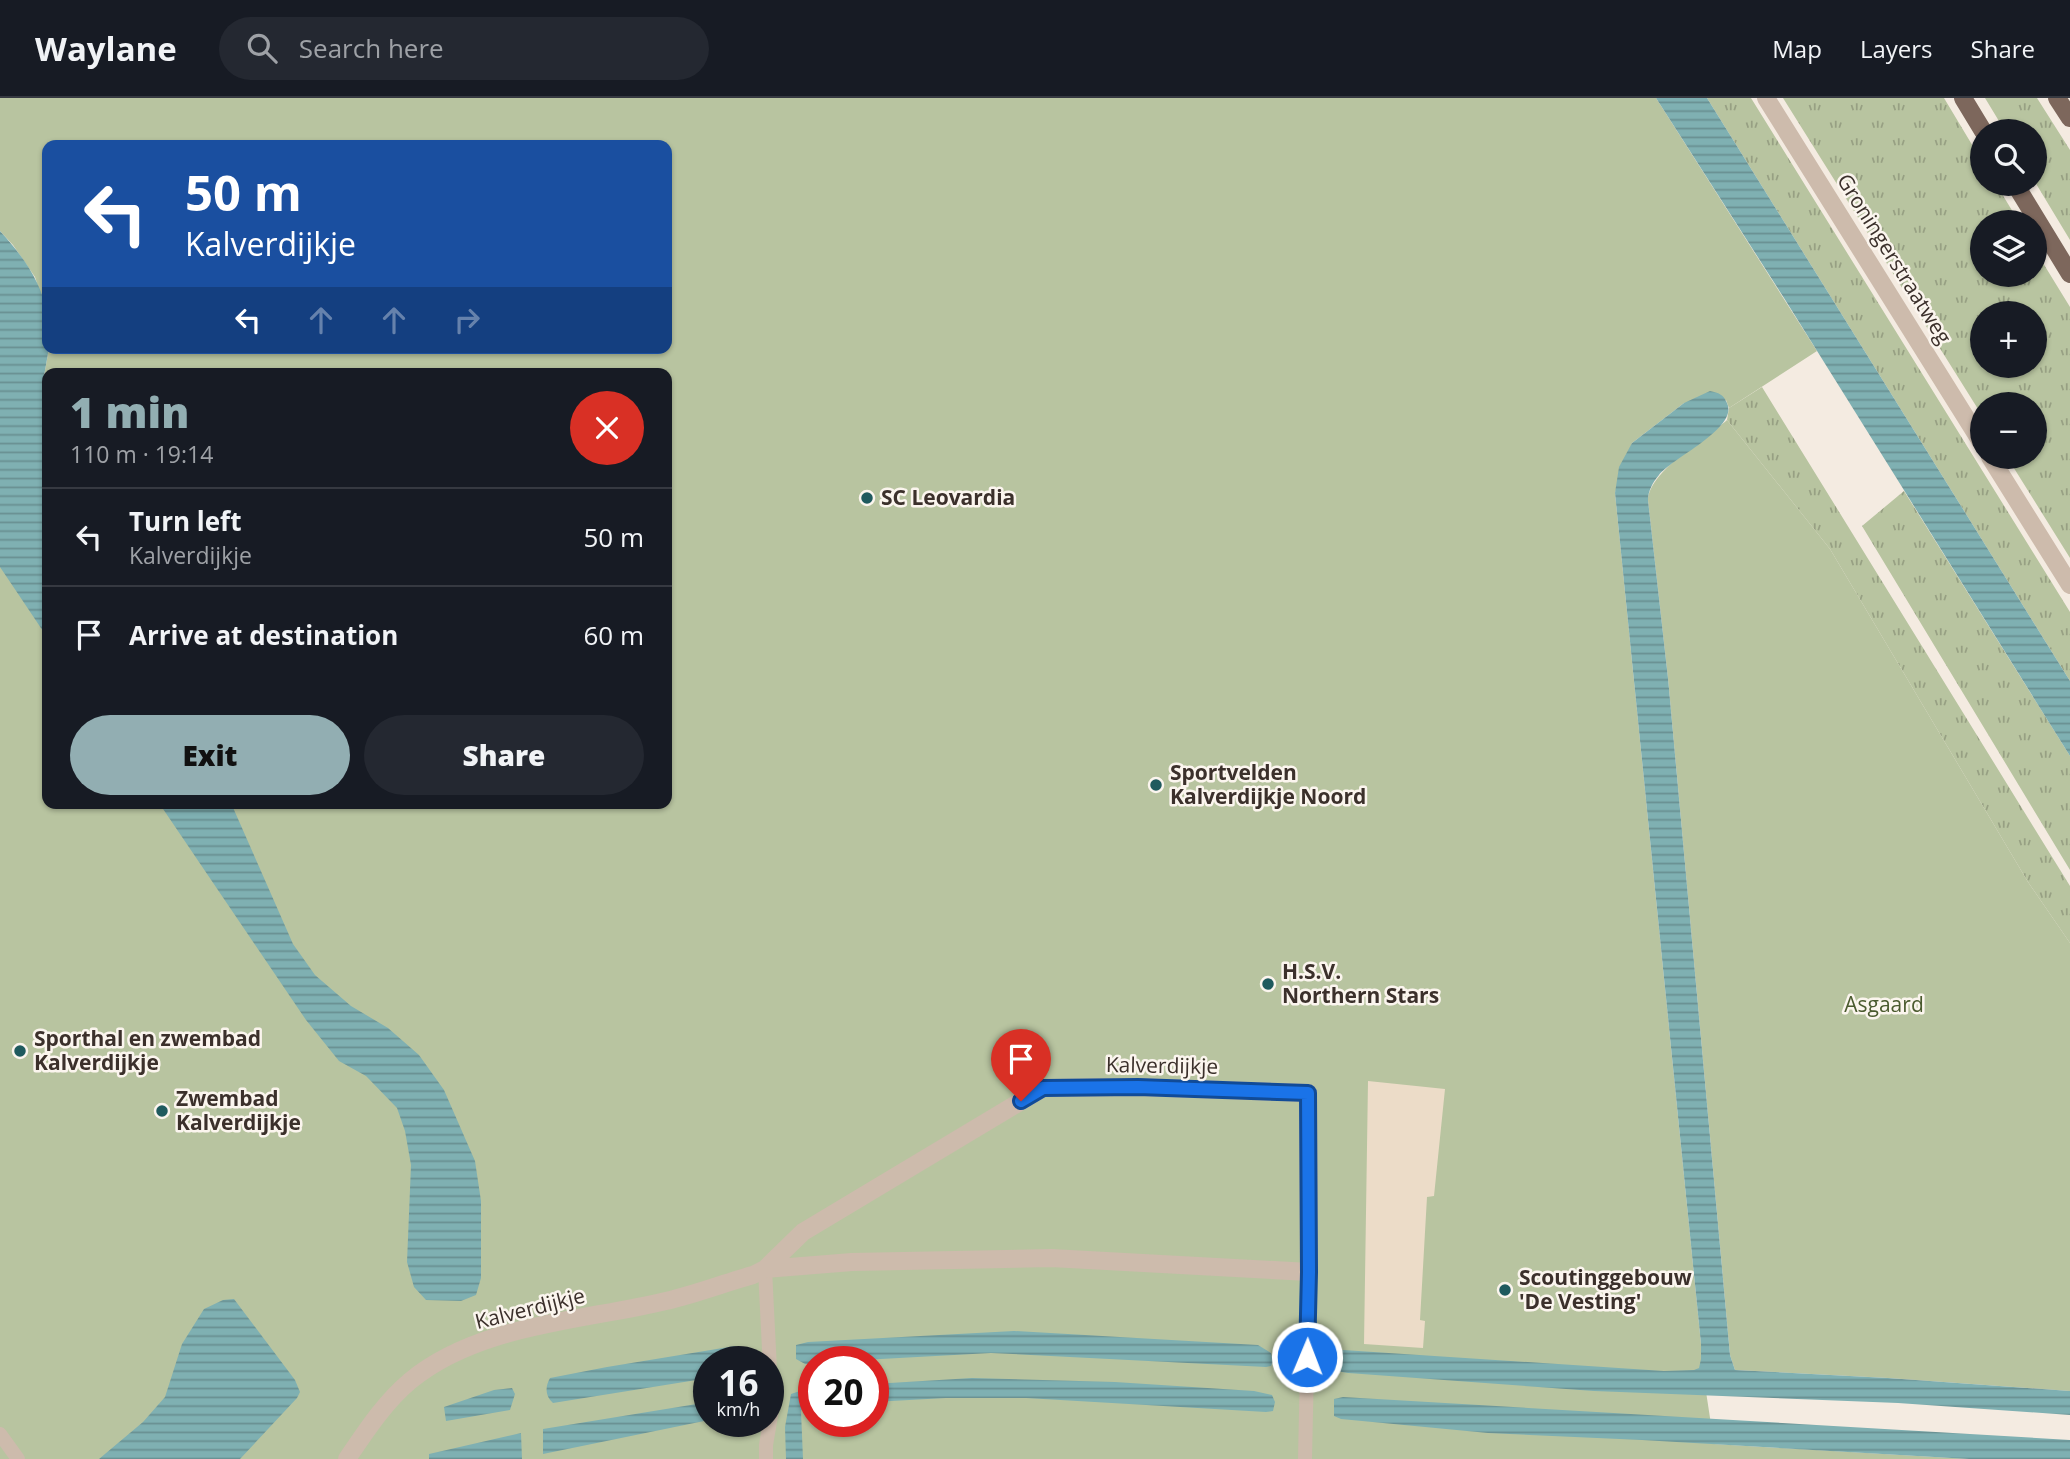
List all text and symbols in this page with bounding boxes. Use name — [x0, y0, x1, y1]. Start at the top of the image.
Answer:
search box — [219, 17, 709, 80]
text: Waylane — [35, 26, 177, 71]
icon: search — [243, 29, 281, 67]
text: Search here — [299, 30, 444, 66]
text: Map — [1772, 32, 1822, 65]
text: Layers — [1860, 32, 1933, 65]
text: Share — [1971, 32, 2035, 65]
map controls — [1970, 119, 2047, 469]
button: search — [1970, 119, 2047, 196]
text: 50 m — [185, 159, 302, 225]
icon: left — [70, 168, 161, 259]
street label: Groningerstraatweg — [1831, 168, 1959, 349]
button: layers — [1970, 210, 2047, 287]
text: Kalverdijkje — [185, 222, 356, 265]
icon: left — [229, 301, 267, 339]
icon: ahead — [302, 301, 340, 339]
icon: ahead — [375, 301, 413, 339]
icon: right — [448, 301, 486, 339]
button: + — [1970, 301, 2047, 378]
text: 1 min — [70, 383, 189, 440]
button: close — [570, 391, 644, 465]
button: − — [1970, 392, 2047, 469]
text: 110 m · 19:14 — [70, 438, 213, 470]
place label: SC Leovardia — [881, 483, 1015, 511]
marker: SC Leovardia — [859, 490, 875, 506]
text: Turn left — [129, 503, 241, 539]
icon: left — [70, 518, 108, 556]
text: 50 m — [583, 519, 644, 555]
text: Kalverdijkje — [129, 539, 252, 571]
icon: arrive — [70, 616, 108, 654]
text: Arrive at destination — [129, 617, 398, 653]
text: 60 m — [583, 617, 644, 653]
button: Exit — [70, 715, 350, 795]
button: Share — [364, 715, 644, 795]
place label: Sportvelden Kalverdijkje Noord — [1170, 758, 1366, 810]
marker: Sportvelden Kalverdijkje Noord — [1148, 777, 1164, 793]
place label: H.S.V. Northern Stars — [1282, 957, 1439, 1009]
marker: H.S.V. Northern Stars — [1260, 976, 1276, 992]
park label: Asgaard — [1844, 990, 1924, 1018]
place label: Sporthal en zwembad Kalverdijkje — [34, 1024, 261, 1076]
pin — [991, 1029, 1051, 1101]
icon: arrive — [1002, 1040, 1040, 1078]
marker: Sporthal en zwembad Kalverdijkje — [12, 1043, 28, 1059]
street label: Kalverdijkje — [1106, 1050, 1218, 1080]
place label: Zwembad Kalverdijkje — [176, 1084, 301, 1136]
marker: Zwembad Kalverdijkje — [154, 1103, 170, 1119]
place label: Scoutinggebouw 'De Vesting' — [1519, 1263, 1692, 1315]
street label: Kalverdijkje — [472, 1281, 588, 1335]
marker: Scoutinggebouw 'De Vesting' — [1497, 1282, 1513, 1298]
position arrow — [1270, 1320, 1344, 1394]
speed limit sign: 20 — [798, 1346, 889, 1437]
text: 16 — [718, 1359, 759, 1406]
text: km/h — [717, 1397, 760, 1421]

